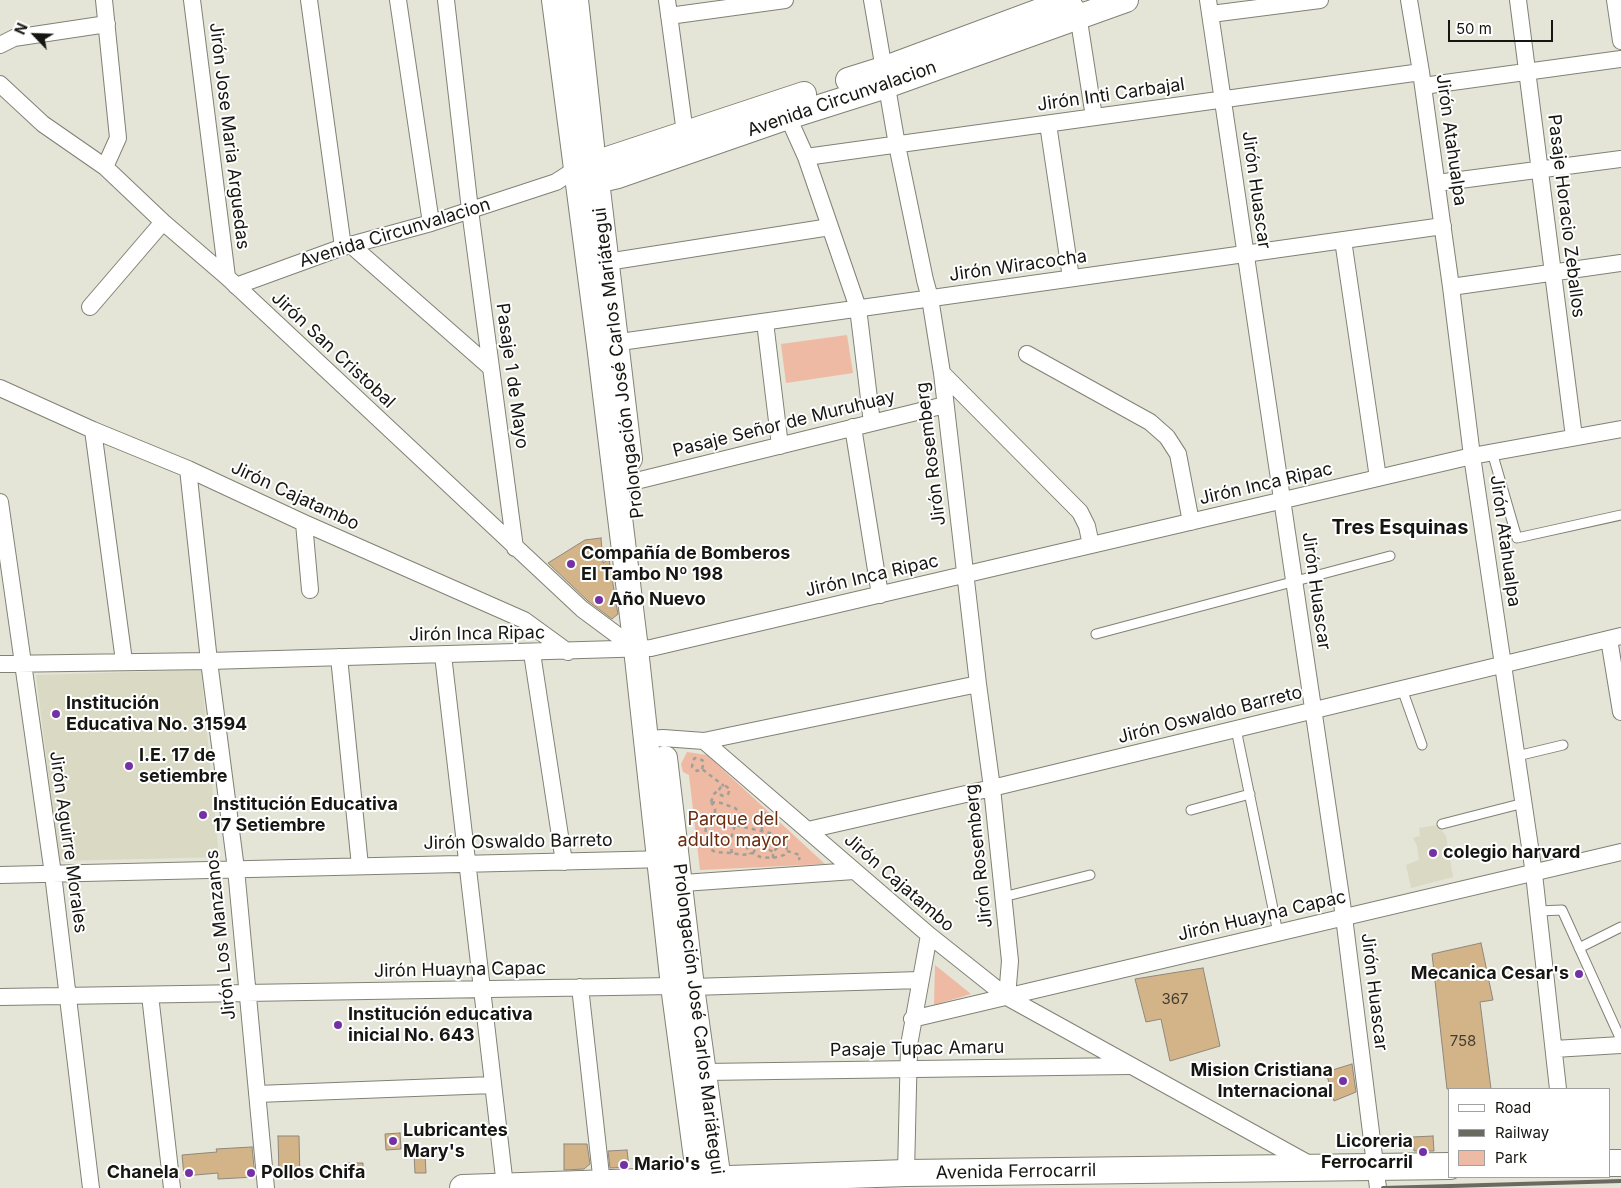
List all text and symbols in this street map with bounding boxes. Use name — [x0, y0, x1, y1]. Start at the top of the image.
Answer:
north arrow — [10, 10, 60, 60]
scale bar — [1451, 10, 1556, 42]
text: 50 m — [1456, 19, 1492, 38]
text: N — [11, 20, 31, 37]
street label: Jirón Jose Maria Arguedas — [204, 21, 254, 251]
street label: Avenida Circunvalacion — [745, 56, 939, 142]
street label: Jirón Atahualpa — [1431, 73, 1471, 207]
street label: Jirón Inti Carbajal — [1036, 74, 1186, 116]
street label: Pasaje Horacio Zeballos — [1543, 113, 1589, 319]
street label: Jirón Huascar — [1237, 130, 1275, 250]
street label: Avenida Circunvalacion — [297, 194, 493, 272]
street label: Prolongación José Carlos Mariátegui — [589, 206, 649, 520]
street label: Jirón Wiracocha — [948, 246, 1088, 286]
street label: Jirón San Cristobal — [267, 287, 399, 413]
street label: Pasaje 1 de Mayo — [491, 302, 533, 450]
street label: Jirón Rosemberg — [911, 381, 951, 527]
street label: Pasaje Señor de Muruhuay — [670, 386, 898, 462]
street label: Jirón Cajatambo — [227, 457, 363, 535]
street label: Jirón Inca Ripac — [1197, 458, 1335, 510]
street label: Jirón Atahualpa — [1485, 474, 1525, 608]
district label: Tres Esquinas — [1332, 516, 1468, 540]
street label: Jirón Huascar — [1297, 531, 1335, 651]
place label: Compañía de Bomberos El Tambo Nº 198 — [581, 543, 790, 586]
street label: Jirón Inca Ripac — [803, 550, 941, 602]
marker: Compañía de Bomberos El Tambo Nº 198 — [565, 558, 577, 570]
place label: Año Nuevo — [609, 589, 706, 611]
marker: Año Nuevo — [593, 594, 605, 606]
street label: Jirón Inca Ripac — [409, 622, 545, 646]
street label: Jirón Oswaldo Barreto — [1116, 682, 1304, 748]
place label: Institución Educativa No. 31594 — [66, 693, 247, 736]
marker: Institución Educativa No. 31594 — [50, 708, 62, 720]
place label: I.E. 17 de setiembre — [139, 745, 227, 788]
street label: Jirón Aguirre Morales — [45, 750, 91, 934]
marker: I.E. 17 de setiembre — [123, 760, 135, 772]
street label: Jirón Rosemberg — [961, 783, 997, 929]
place label: Institución Educativa 17 Setiembre — [213, 794, 398, 836]
marker: Institución Educativa 17 Setiembre — [197, 809, 209, 821]
park label: Parque del adulto mayor — [678, 809, 788, 852]
street label: Jirón Cajatambo — [839, 829, 959, 937]
street label: Jirón Oswaldo Barreto — [423, 830, 613, 854]
place label: colegio harvard — [1443, 842, 1580, 864]
marker: colegio harvard — [1427, 847, 1439, 859]
street label: Jirón Los Manzanos — [201, 849, 241, 1021]
street label: Prolongación José Carlos Mariátegui — [668, 862, 728, 1176]
street label: Jirón Huayna Capac — [1176, 886, 1348, 946]
street label: Jirón Huascar — [1356, 932, 1392, 1052]
street label: Jirón Huayna Capac — [374, 958, 546, 982]
place label: Mecanica Cesar's — [1411, 963, 1569, 985]
marker: Mecanica Cesar's — [1573, 968, 1585, 980]
house number: 367 — [1161, 990, 1189, 1008]
place label: Institución educativa inicial No. 643 — [348, 1004, 533, 1046]
marker: Institución educativa inicial No. 643 — [332, 1019, 344, 1031]
house number: 758 — [1450, 1032, 1476, 1050]
street label: Pasaje Tupac Amaru — [830, 1037, 1004, 1061]
place label: Mision Cristiana Internacional — [1191, 1060, 1333, 1102]
marker: Mision Cristiana Internacional — [1337, 1075, 1349, 1087]
legend — [1448, 1088, 1611, 1178]
text: Road — [1495, 1098, 1531, 1117]
place label: Lubricantes Mary's — [403, 1120, 508, 1162]
text: Railway — [1495, 1123, 1549, 1142]
place label: Licoreria Ferrocarril — [1321, 1131, 1413, 1174]
marker: Lubricantes Mary's — [387, 1135, 399, 1147]
marker: Licoreria Ferrocarril — [1417, 1146, 1429, 1158]
text: Park — [1495, 1148, 1527, 1167]
place label: Mario's — [634, 1154, 700, 1176]
marker: Mario's — [618, 1159, 630, 1171]
street label: Avenida Ferrocarril — [935, 1160, 1097, 1184]
place label: Chanela — [107, 1162, 179, 1184]
place label: Pollos Chifa — [261, 1162, 365, 1184]
marker: Chanela — [183, 1167, 195, 1179]
marker: Pollos Chifa — [245, 1167, 257, 1179]

